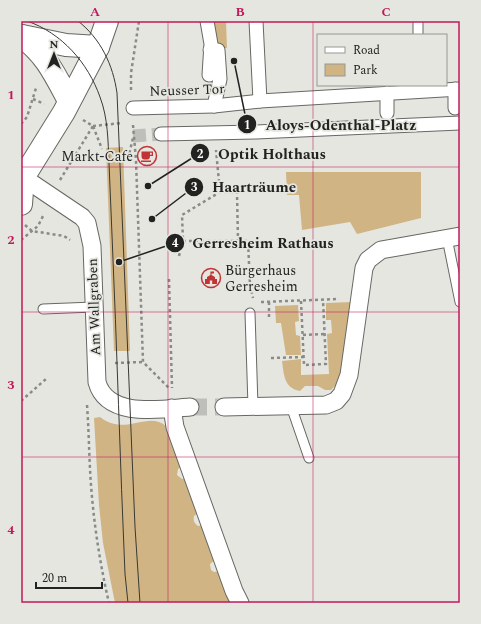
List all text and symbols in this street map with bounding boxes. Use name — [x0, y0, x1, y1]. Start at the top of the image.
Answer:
text: A — [90, 2, 100, 22]
text: B — [235, 2, 245, 22]
text: C — [381, 2, 391, 22]
north arrow — [34, 34, 74, 74]
legend — [317, 34, 447, 86]
text: N — [50, 36, 59, 53]
text: Road — [353, 41, 380, 60]
text: Park — [353, 61, 378, 80]
street label: Neusser Tor — [149, 78, 226, 102]
text: 1 — [7, 85, 15, 105]
callout: Aloys-Odenthal-Platz — [237, 111, 424, 138]
text: Aloys-Odenthal-Platz — [266, 114, 416, 137]
text: 1 — [244, 116, 250, 135]
callout: Optik Holthaus — [190, 140, 334, 167]
text: Optik Holthaus — [218, 143, 326, 166]
cafe icon: Markt-Cafe — [136, 145, 158, 167]
text: 2 — [197, 145, 204, 164]
place label: Markt-Cafe — [61, 146, 133, 167]
callout: Haarträume — [184, 174, 305, 201]
text: Haarträume — [212, 176, 296, 199]
text: 3 — [191, 178, 198, 197]
text: 2 — [7, 230, 15, 250]
callout: Gerresheim Rathaus — [165, 230, 342, 257]
text: Gerresheim Rathaus — [192, 232, 334, 255]
text: 4 — [172, 234, 179, 253]
street label: Am Wallgraben — [82, 258, 106, 356]
place label: Bürgerhaus Gerresheim — [225, 260, 298, 297]
public building icon: Bürgerhaus Gerresheim — [200, 267, 222, 289]
text: 3 — [7, 375, 15, 395]
text: 4 — [7, 520, 15, 540]
scale bar — [36, 564, 102, 590]
text: 20 m — [42, 569, 67, 588]

